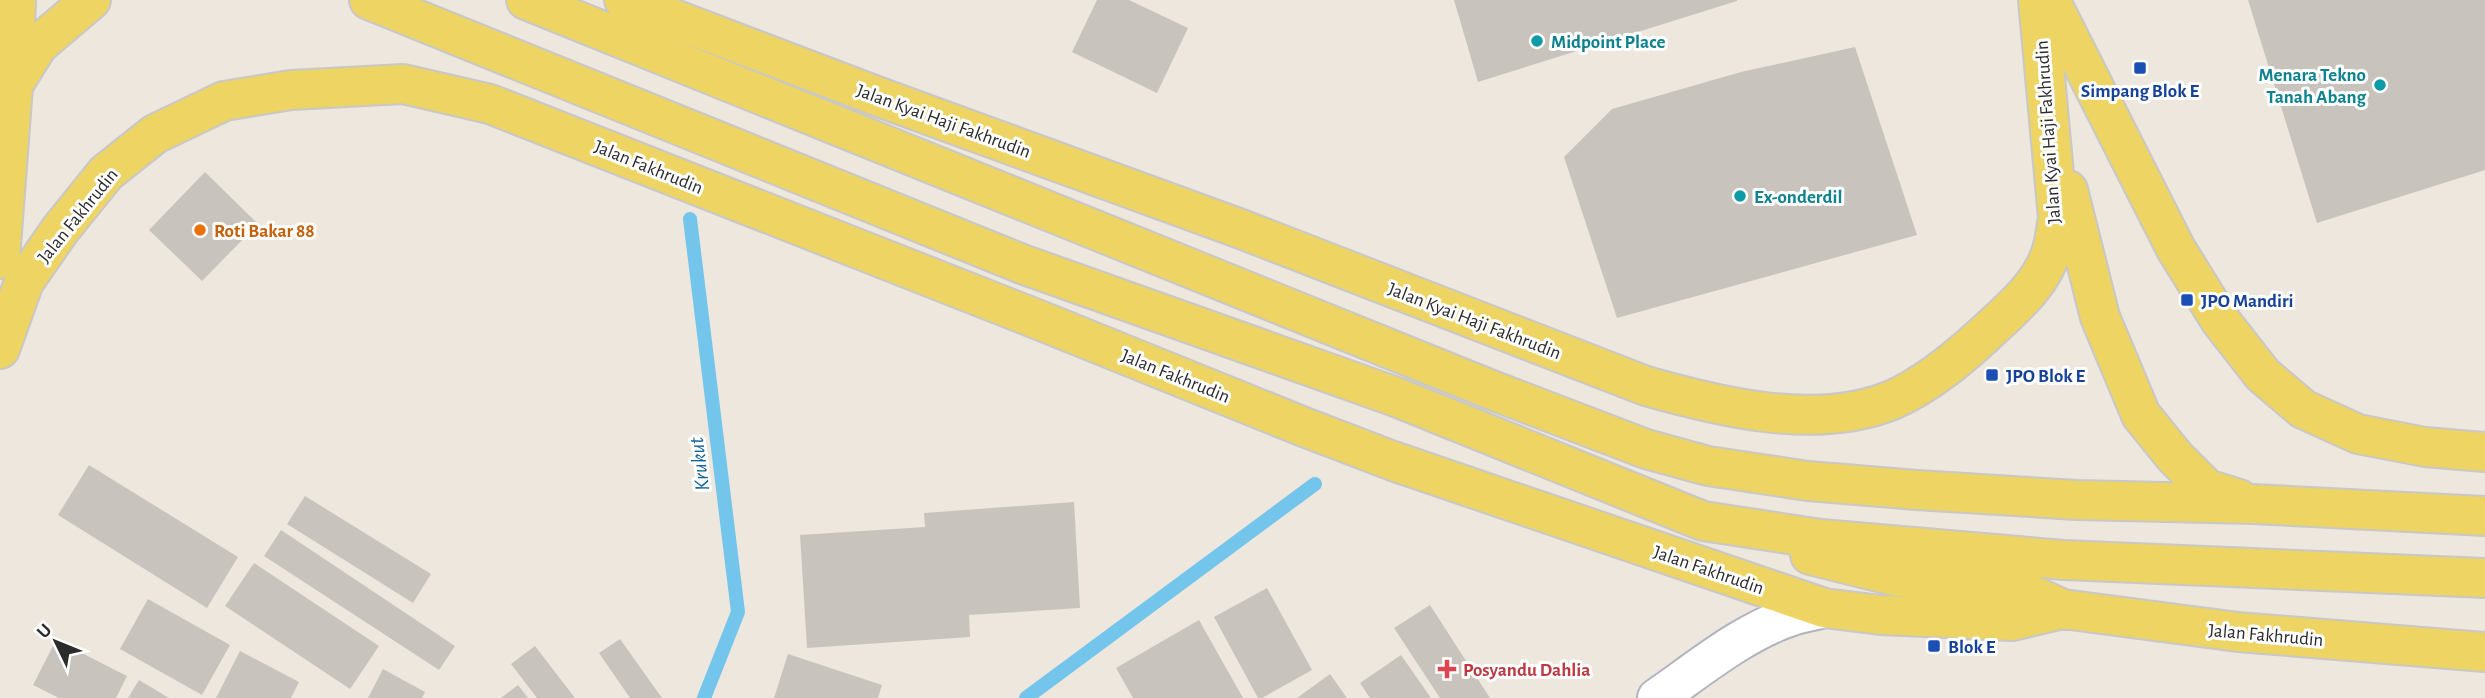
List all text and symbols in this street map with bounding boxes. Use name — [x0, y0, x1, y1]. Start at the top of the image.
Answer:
marker: Midpoint Place — [1529, 33, 1545, 49]
place label: Midpoint Place — [1551, 33, 1666, 52]
street label: Jalan Kyai Haji Fakhrudin — [2033, 40, 2064, 224]
marker: Simpang Blok E — [2132, 60, 2148, 76]
place label: Menara Tekno Tanah Abang — [2259, 66, 2366, 107]
marker: Menara Tekno Tanah Abang — [2372, 77, 2388, 93]
street label: Jalan Kyai Haji Fakhrudin — [854, 81, 1033, 162]
place label: Simpang Blok E — [2081, 82, 2200, 101]
street label: Jalan Fakhrudin — [591, 137, 705, 198]
street label: Jalan Fakhrudin — [34, 165, 122, 267]
marker: Ex-onderdil — [1732, 188, 1748, 204]
place label: Ex-onderdil — [1754, 188, 1842, 207]
marker: Roti Bakar 88 — [192, 222, 208, 238]
place label: Roti Bakar 88 — [214, 222, 315, 241]
street label: Jalan Kyai Haji Fakhrudin — [1385, 280, 1564, 363]
marker: JPO Mandiri — [2179, 292, 2195, 308]
place label: JPO Mandiri — [2201, 292, 2294, 311]
street label: Jalan Fakhrudin — [1118, 346, 1232, 407]
marker: JPO Blok E — [1984, 367, 2000, 383]
place label: JPO Blok E — [2006, 367, 2086, 386]
water label: Krukut — [686, 436, 713, 492]
street label: Jalan Fakhrudin — [1651, 543, 1766, 598]
north arrow — [21, 607, 91, 677]
text: U — [34, 621, 56, 642]
street label: Jalan Fakhrudin — [2208, 621, 2324, 650]
marker: Blok E — [1926, 638, 1942, 654]
place label: Blok E — [1948, 638, 1996, 657]
marker: Posyandu Dahlia — [1437, 659, 1457, 679]
place label: Posyandu Dahlia — [1463, 661, 1590, 680]

